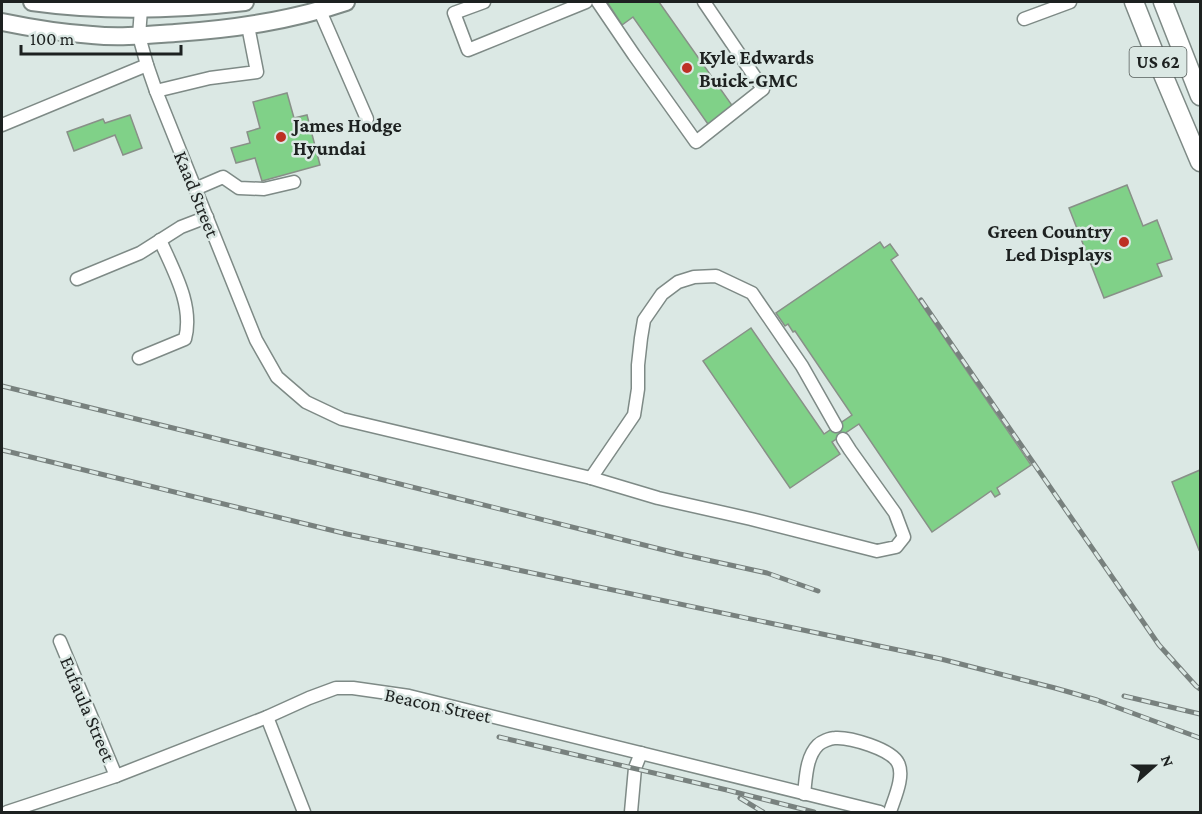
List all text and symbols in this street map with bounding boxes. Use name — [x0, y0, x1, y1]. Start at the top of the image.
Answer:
scale bar — [21, 18, 182, 56]
text: 100 m — [30, 29, 75, 49]
place label: Kyle Edwards Buick-GMC — [699, 46, 814, 91]
road number: US 62 — [1130, 47, 1186, 77]
marker: Kyle Edwards Buick-GMC — [680, 61, 694, 75]
place label: James Hodge Hyundai — [291, 114, 402, 159]
marker: James Hodge Hyundai — [274, 130, 288, 144]
street label: Kaad Street — [170, 148, 224, 241]
place label: Green Country Led Displays — [987, 220, 1112, 265]
marker: Green Country Led Displays — [1117, 235, 1131, 249]
street label: Eufaula Street — [56, 653, 120, 765]
street label: Beacon Street — [383, 683, 494, 727]
north arrow — [1124, 736, 1184, 796]
text: N — [1158, 753, 1177, 769]

